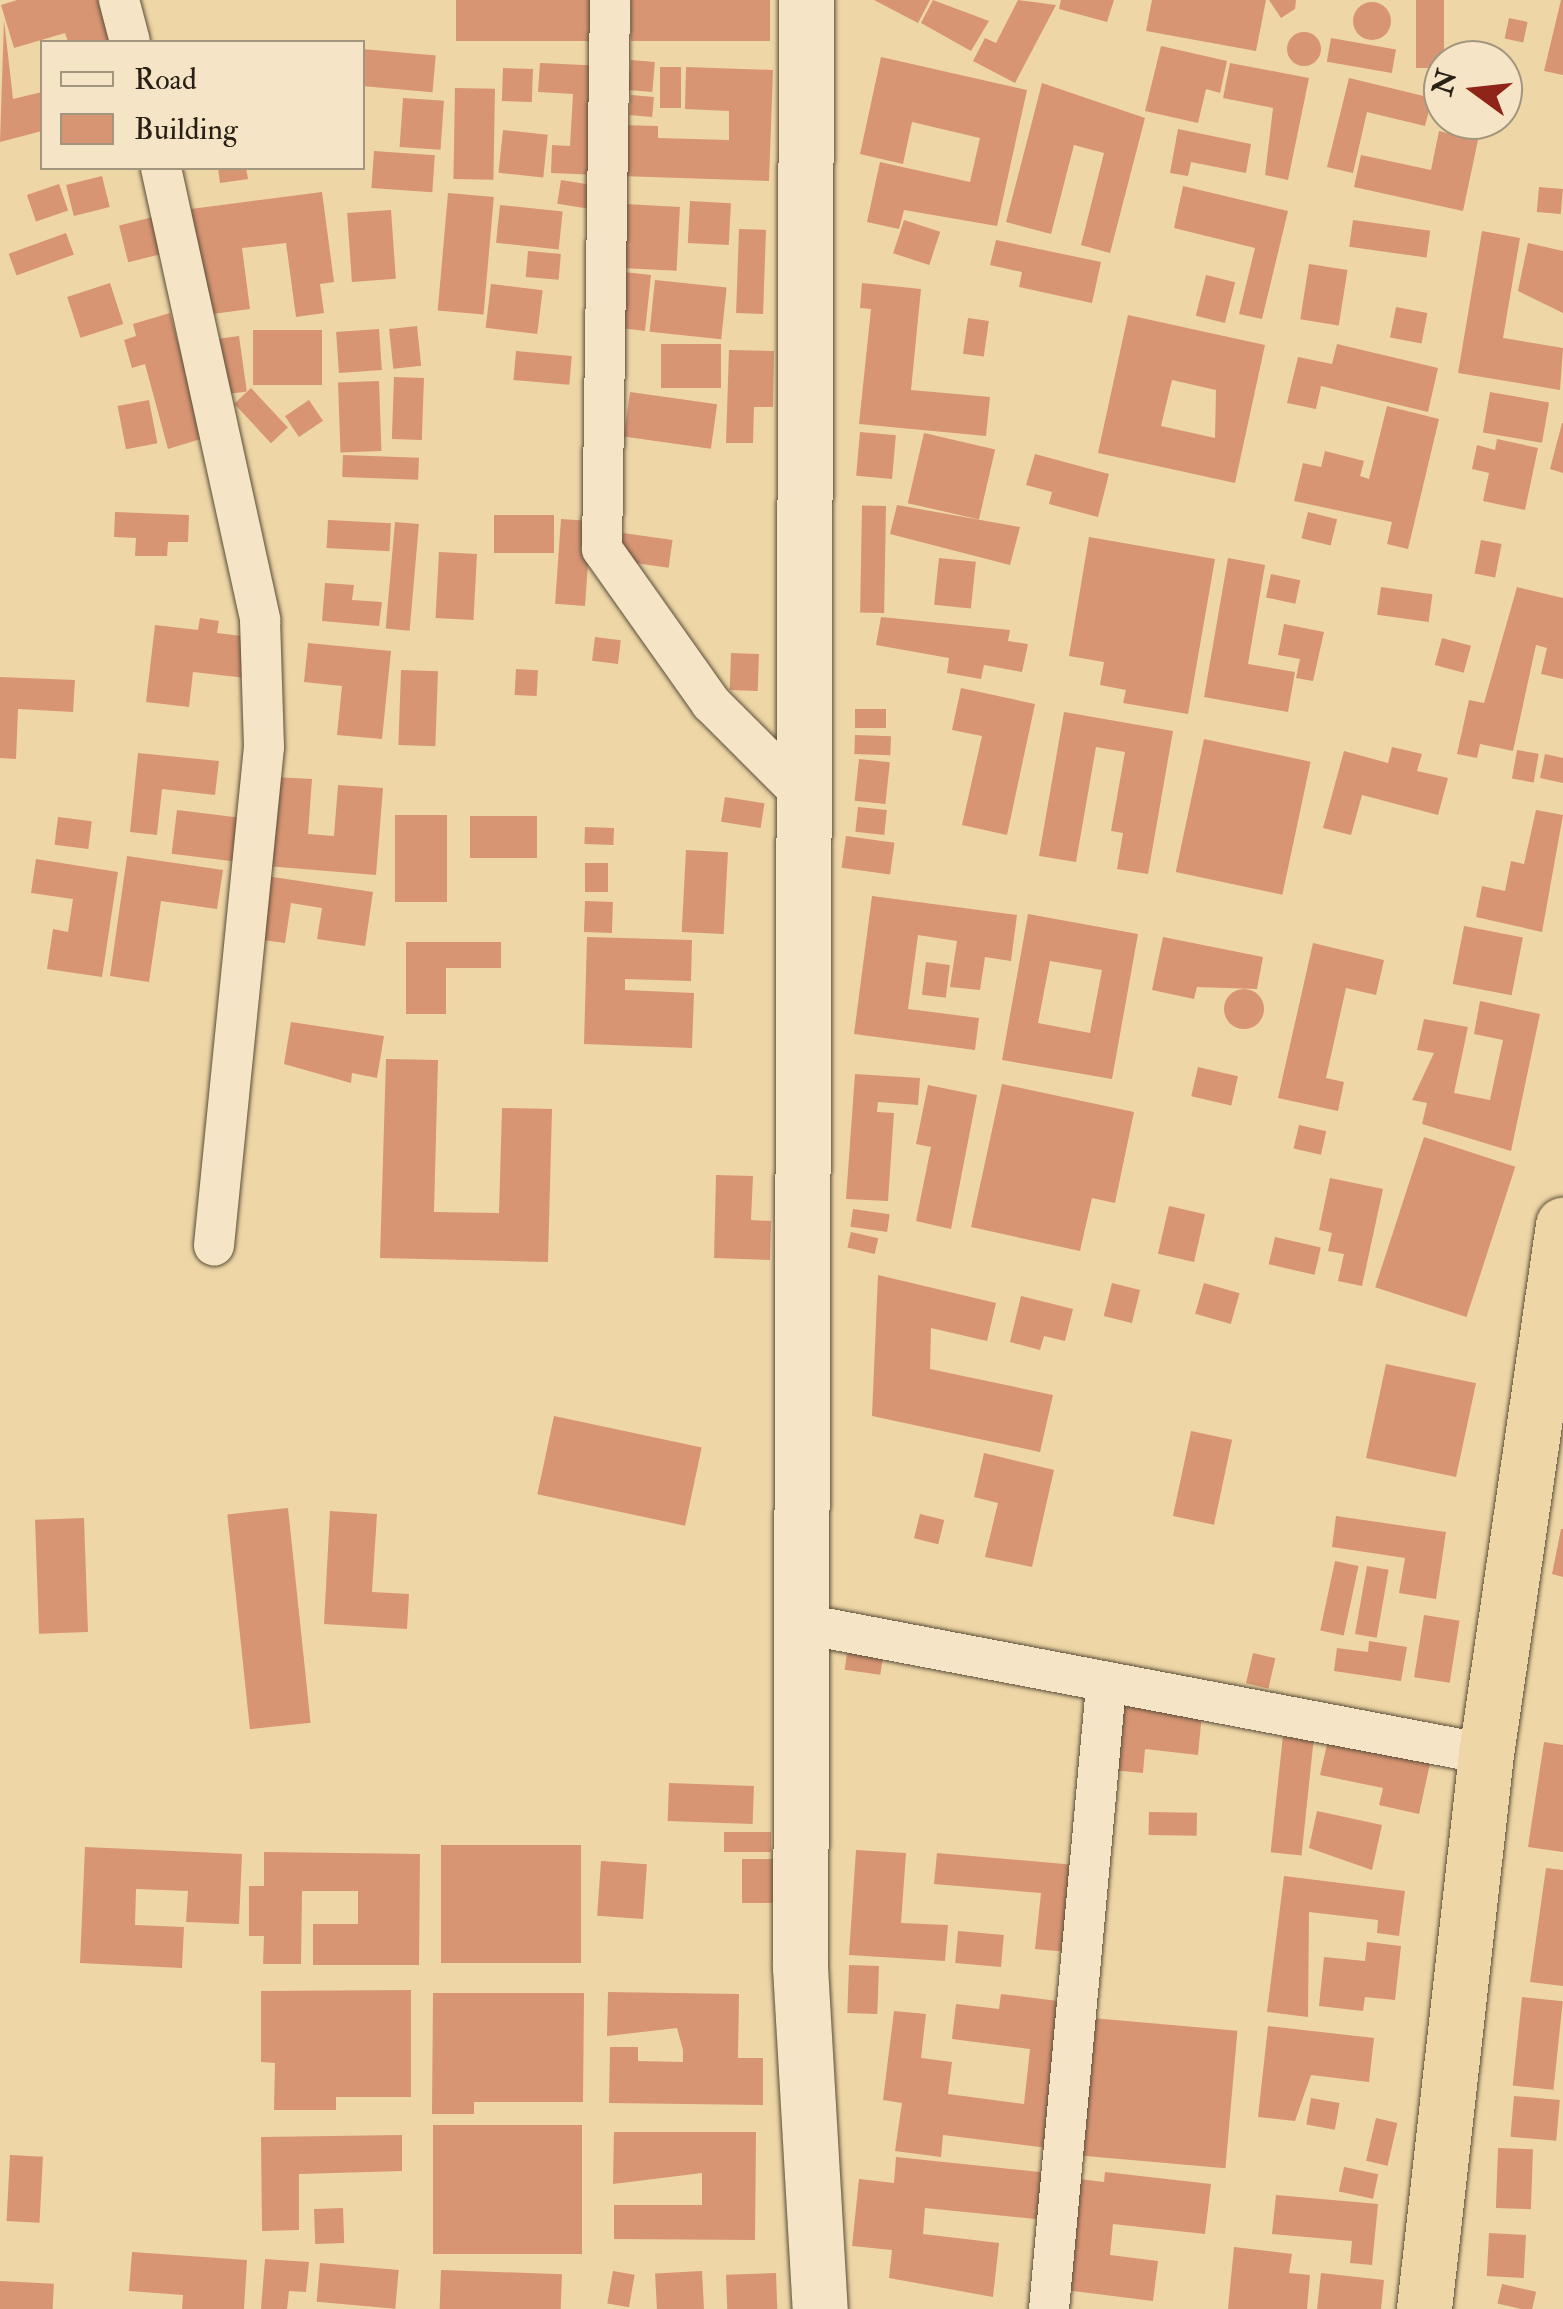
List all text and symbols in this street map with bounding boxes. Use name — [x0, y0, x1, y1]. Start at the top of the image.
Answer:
legend — [40, 40, 365, 170]
north arrow — [1423, 40, 1523, 140]
text: Road — [134, 61, 197, 98]
text: N — [1425, 66, 1466, 99]
text: Building — [134, 111, 238, 148]

